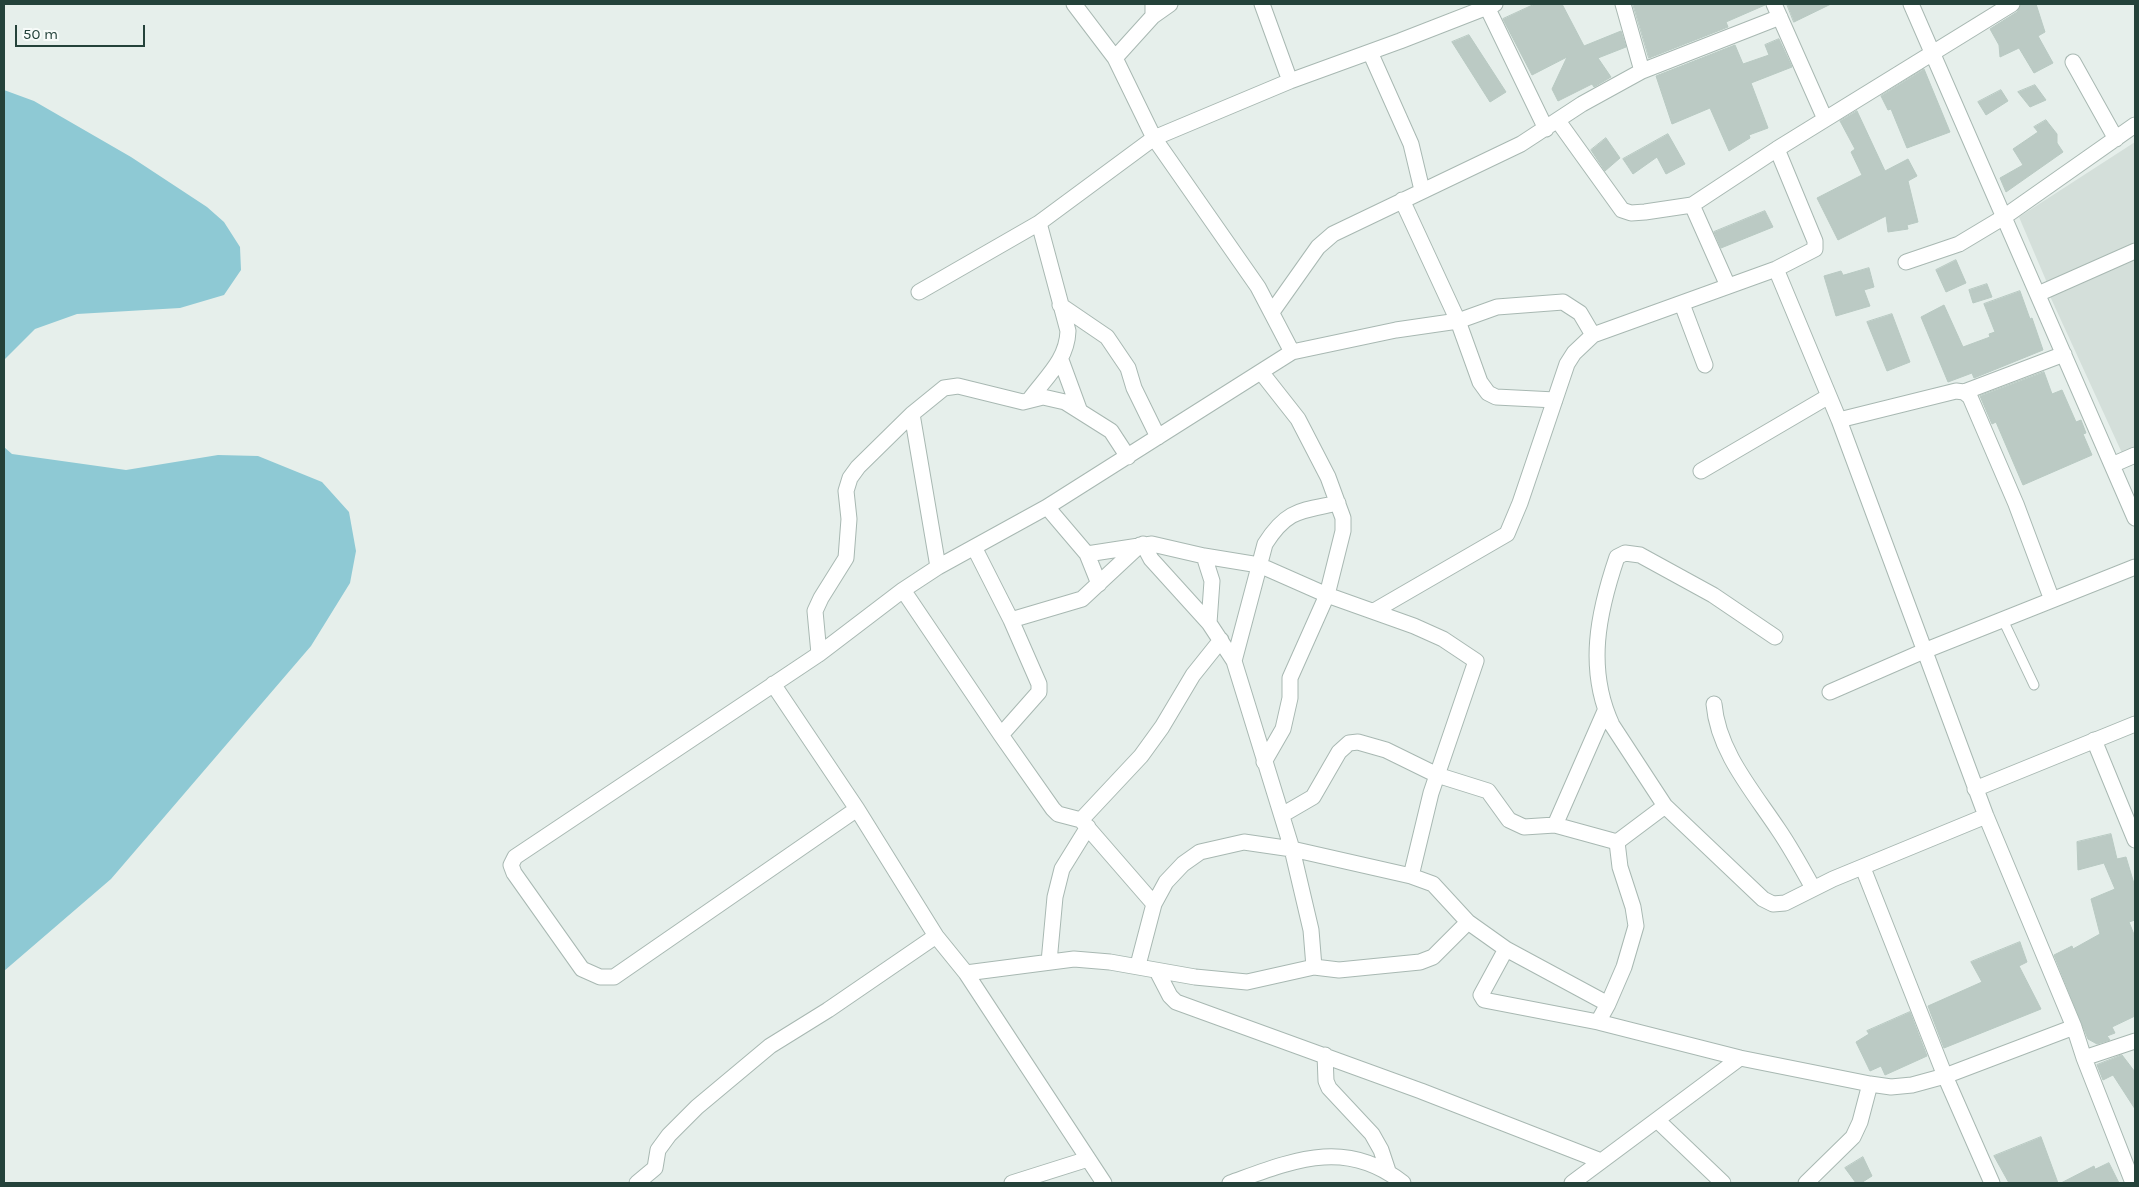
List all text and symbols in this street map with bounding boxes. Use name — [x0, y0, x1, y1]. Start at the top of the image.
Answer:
scale bar — [18, 15, 148, 47]
text: 50 m — [23, 25, 58, 43]

